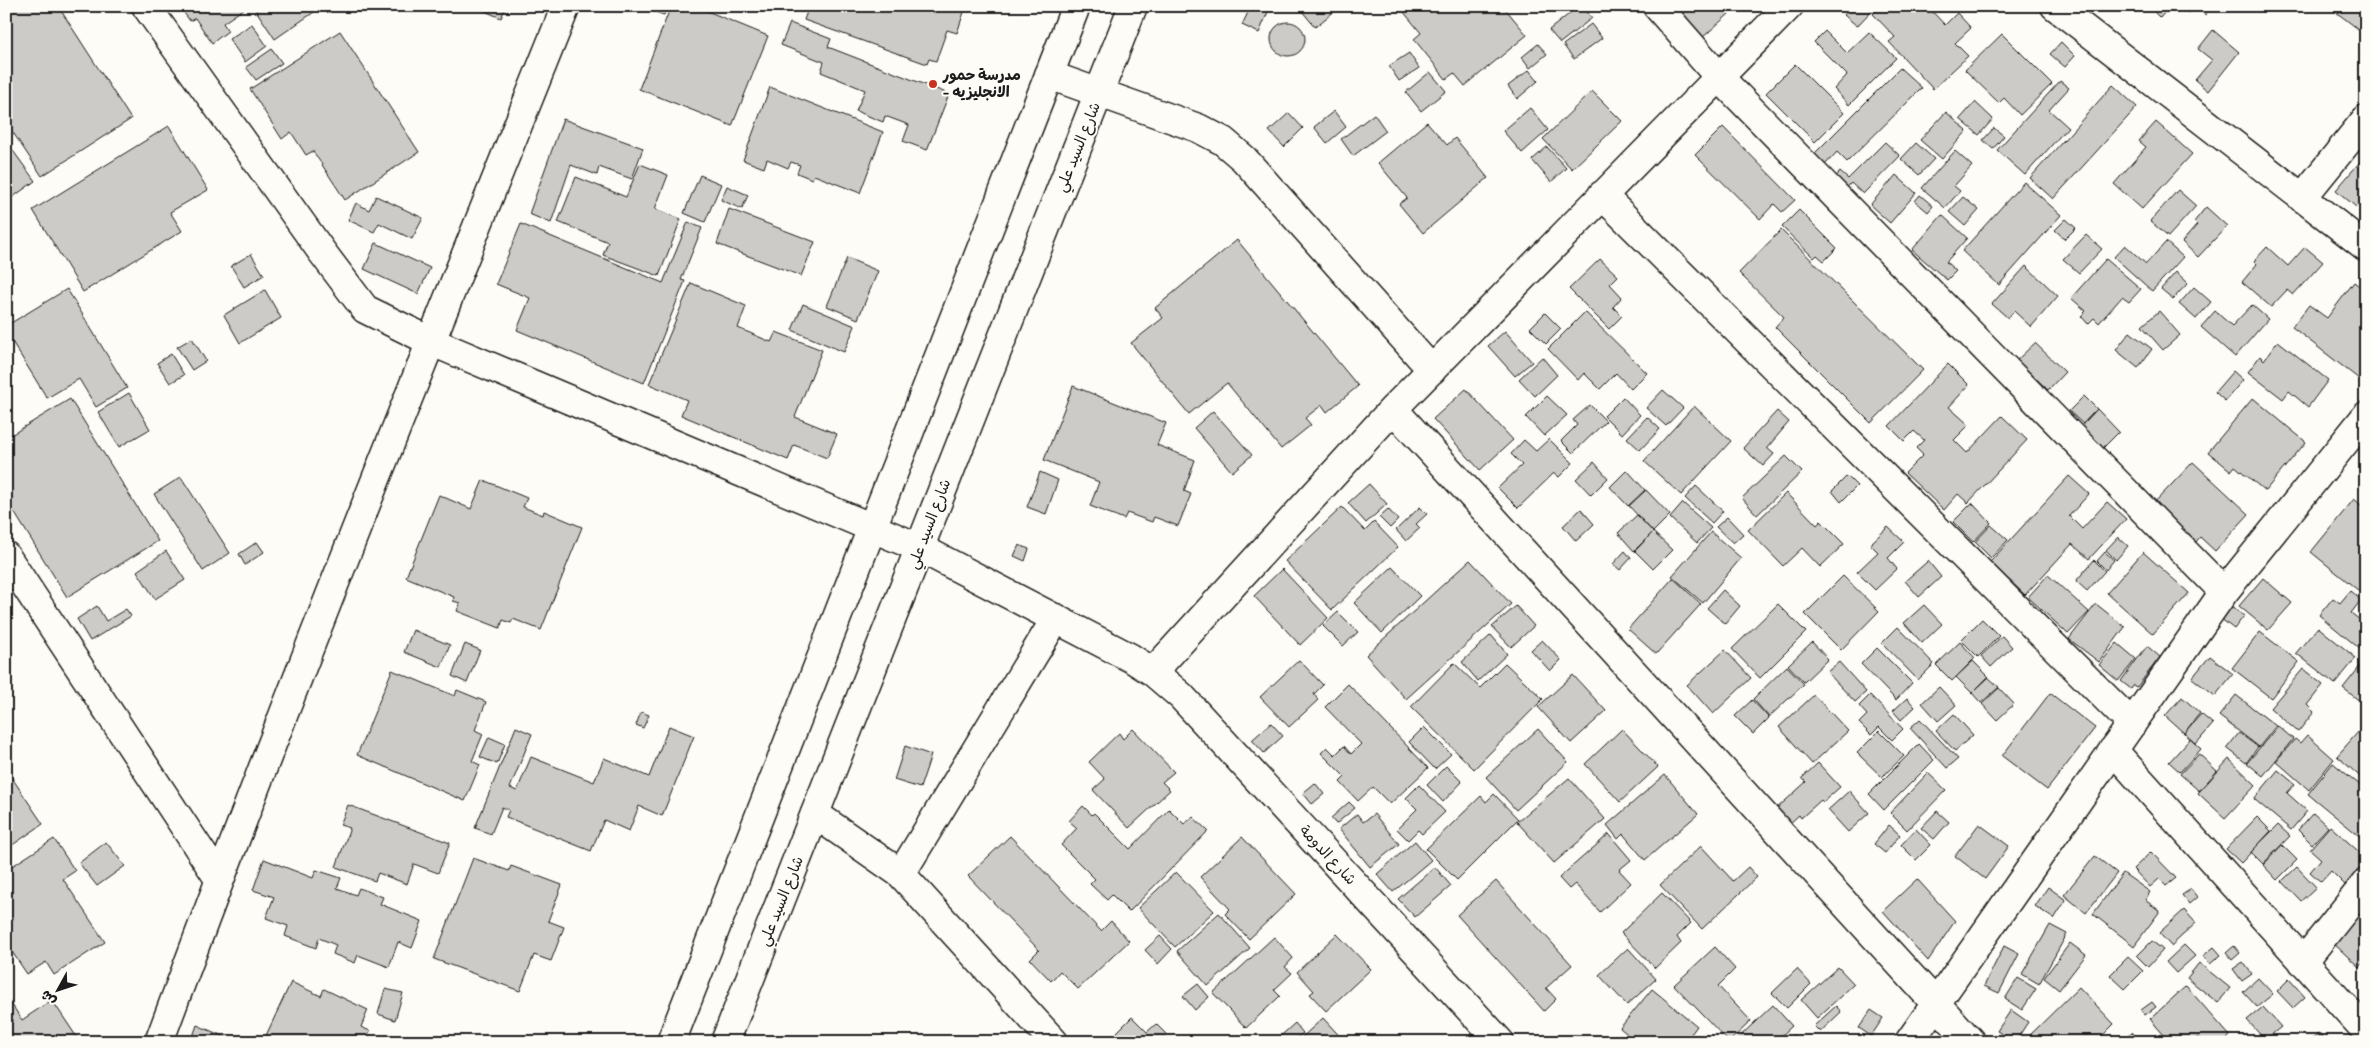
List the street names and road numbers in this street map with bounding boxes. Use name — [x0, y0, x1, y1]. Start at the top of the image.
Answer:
street label: شارع السيد علي — [1050, 99, 1108, 196]
street label: شارع السيد علي — [902, 476, 958, 573]
street label: شارع الدومة — [1295, 820, 1362, 889]
street label: شارع السيد علي — [753, 853, 811, 950]

